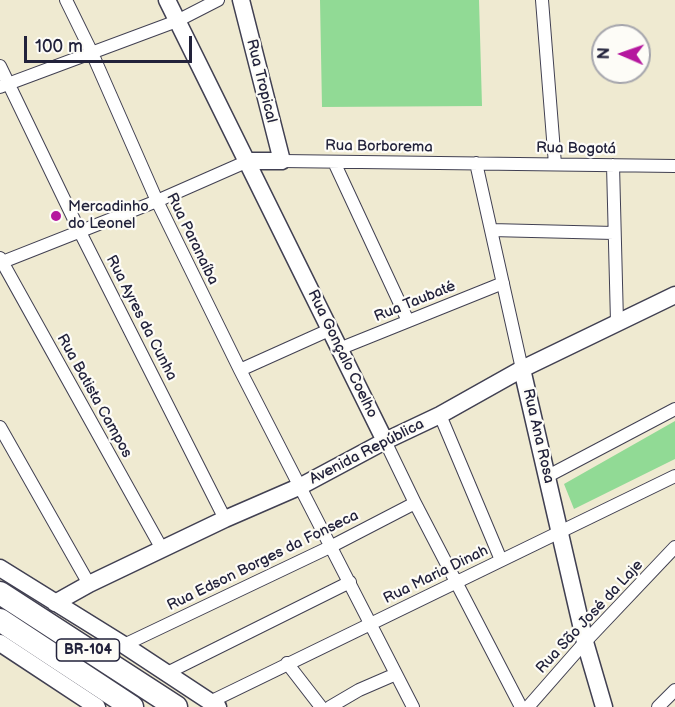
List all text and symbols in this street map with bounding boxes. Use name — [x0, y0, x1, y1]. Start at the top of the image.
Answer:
scale bar — [27, 24, 195, 62]
north arrow — [591, 24, 651, 84]
text: 100 m — [35, 36, 83, 57]
street label: Rua Tropical — [242, 37, 280, 125]
text: N — [595, 47, 614, 60]
street label: Rua Borborema — [325, 137, 433, 157]
street label: Rua Bogotá — [536, 139, 616, 159]
street label: Rua Paranaíba — [162, 190, 222, 288]
place label: Mercadinho do Leonel — [68, 198, 149, 233]
marker: Mercadinho do Leonel — [49, 209, 63, 223]
street label: Rua Ayres da Cunha — [102, 252, 180, 384]
street label: Rua Taubaté — [372, 278, 458, 326]
street label: Rua Gonçalo Coelho — [303, 287, 381, 421]
street label: Rua Batista Campos — [52, 331, 136, 461]
street label: Rua Ana Rosa — [518, 387, 558, 485]
street label: Avenida República — [307, 415, 427, 489]
street label: Rua Edson Borges da Fonseca — [164, 507, 362, 615]
street label: Rua Maria Dinah — [381, 542, 491, 608]
street label: Rua São José da Laje — [533, 557, 647, 677]
road number: BR-104 — [56, 639, 119, 661]

